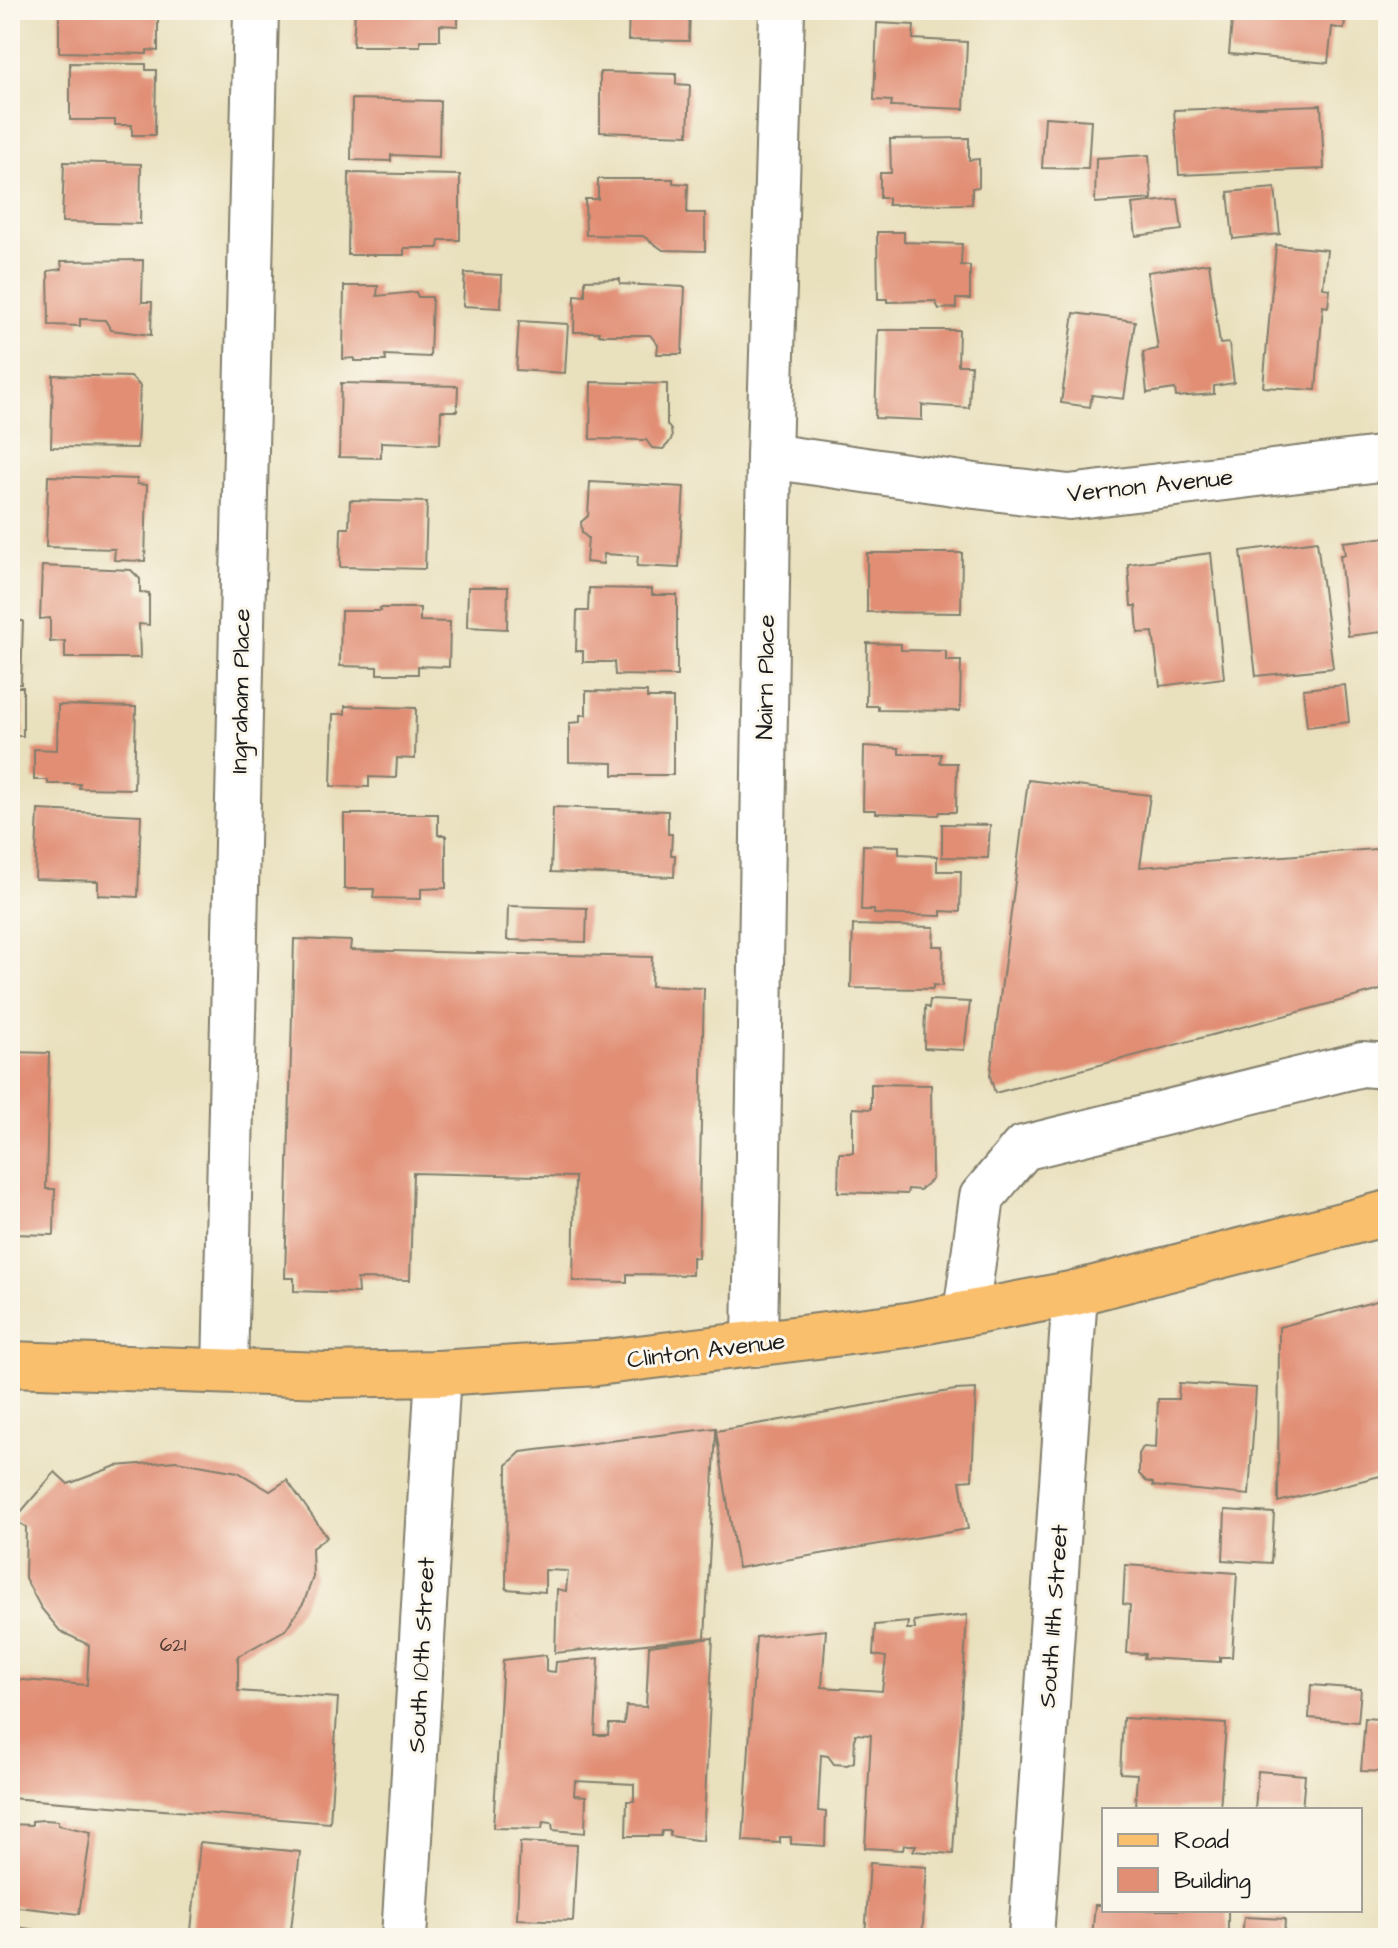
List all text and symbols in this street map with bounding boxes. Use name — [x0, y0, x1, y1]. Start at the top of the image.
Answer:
street label: Vernon Avenue — [1066, 460, 1235, 512]
street label: Ingraham Place — [223, 608, 260, 774]
street label: Nairn Place — [748, 614, 784, 740]
street label: Clinton Avenue — [625, 1324, 787, 1378]
street label: South 11th Street — [1031, 1523, 1077, 1709]
street label: South 10th Street — [400, 1556, 444, 1754]
house number: 621 — [160, 1631, 187, 1659]
legend — [1102, 1808, 1362, 1912]
text: Road — [1174, 1824, 1229, 1858]
text: Building — [1174, 1864, 1251, 1899]

